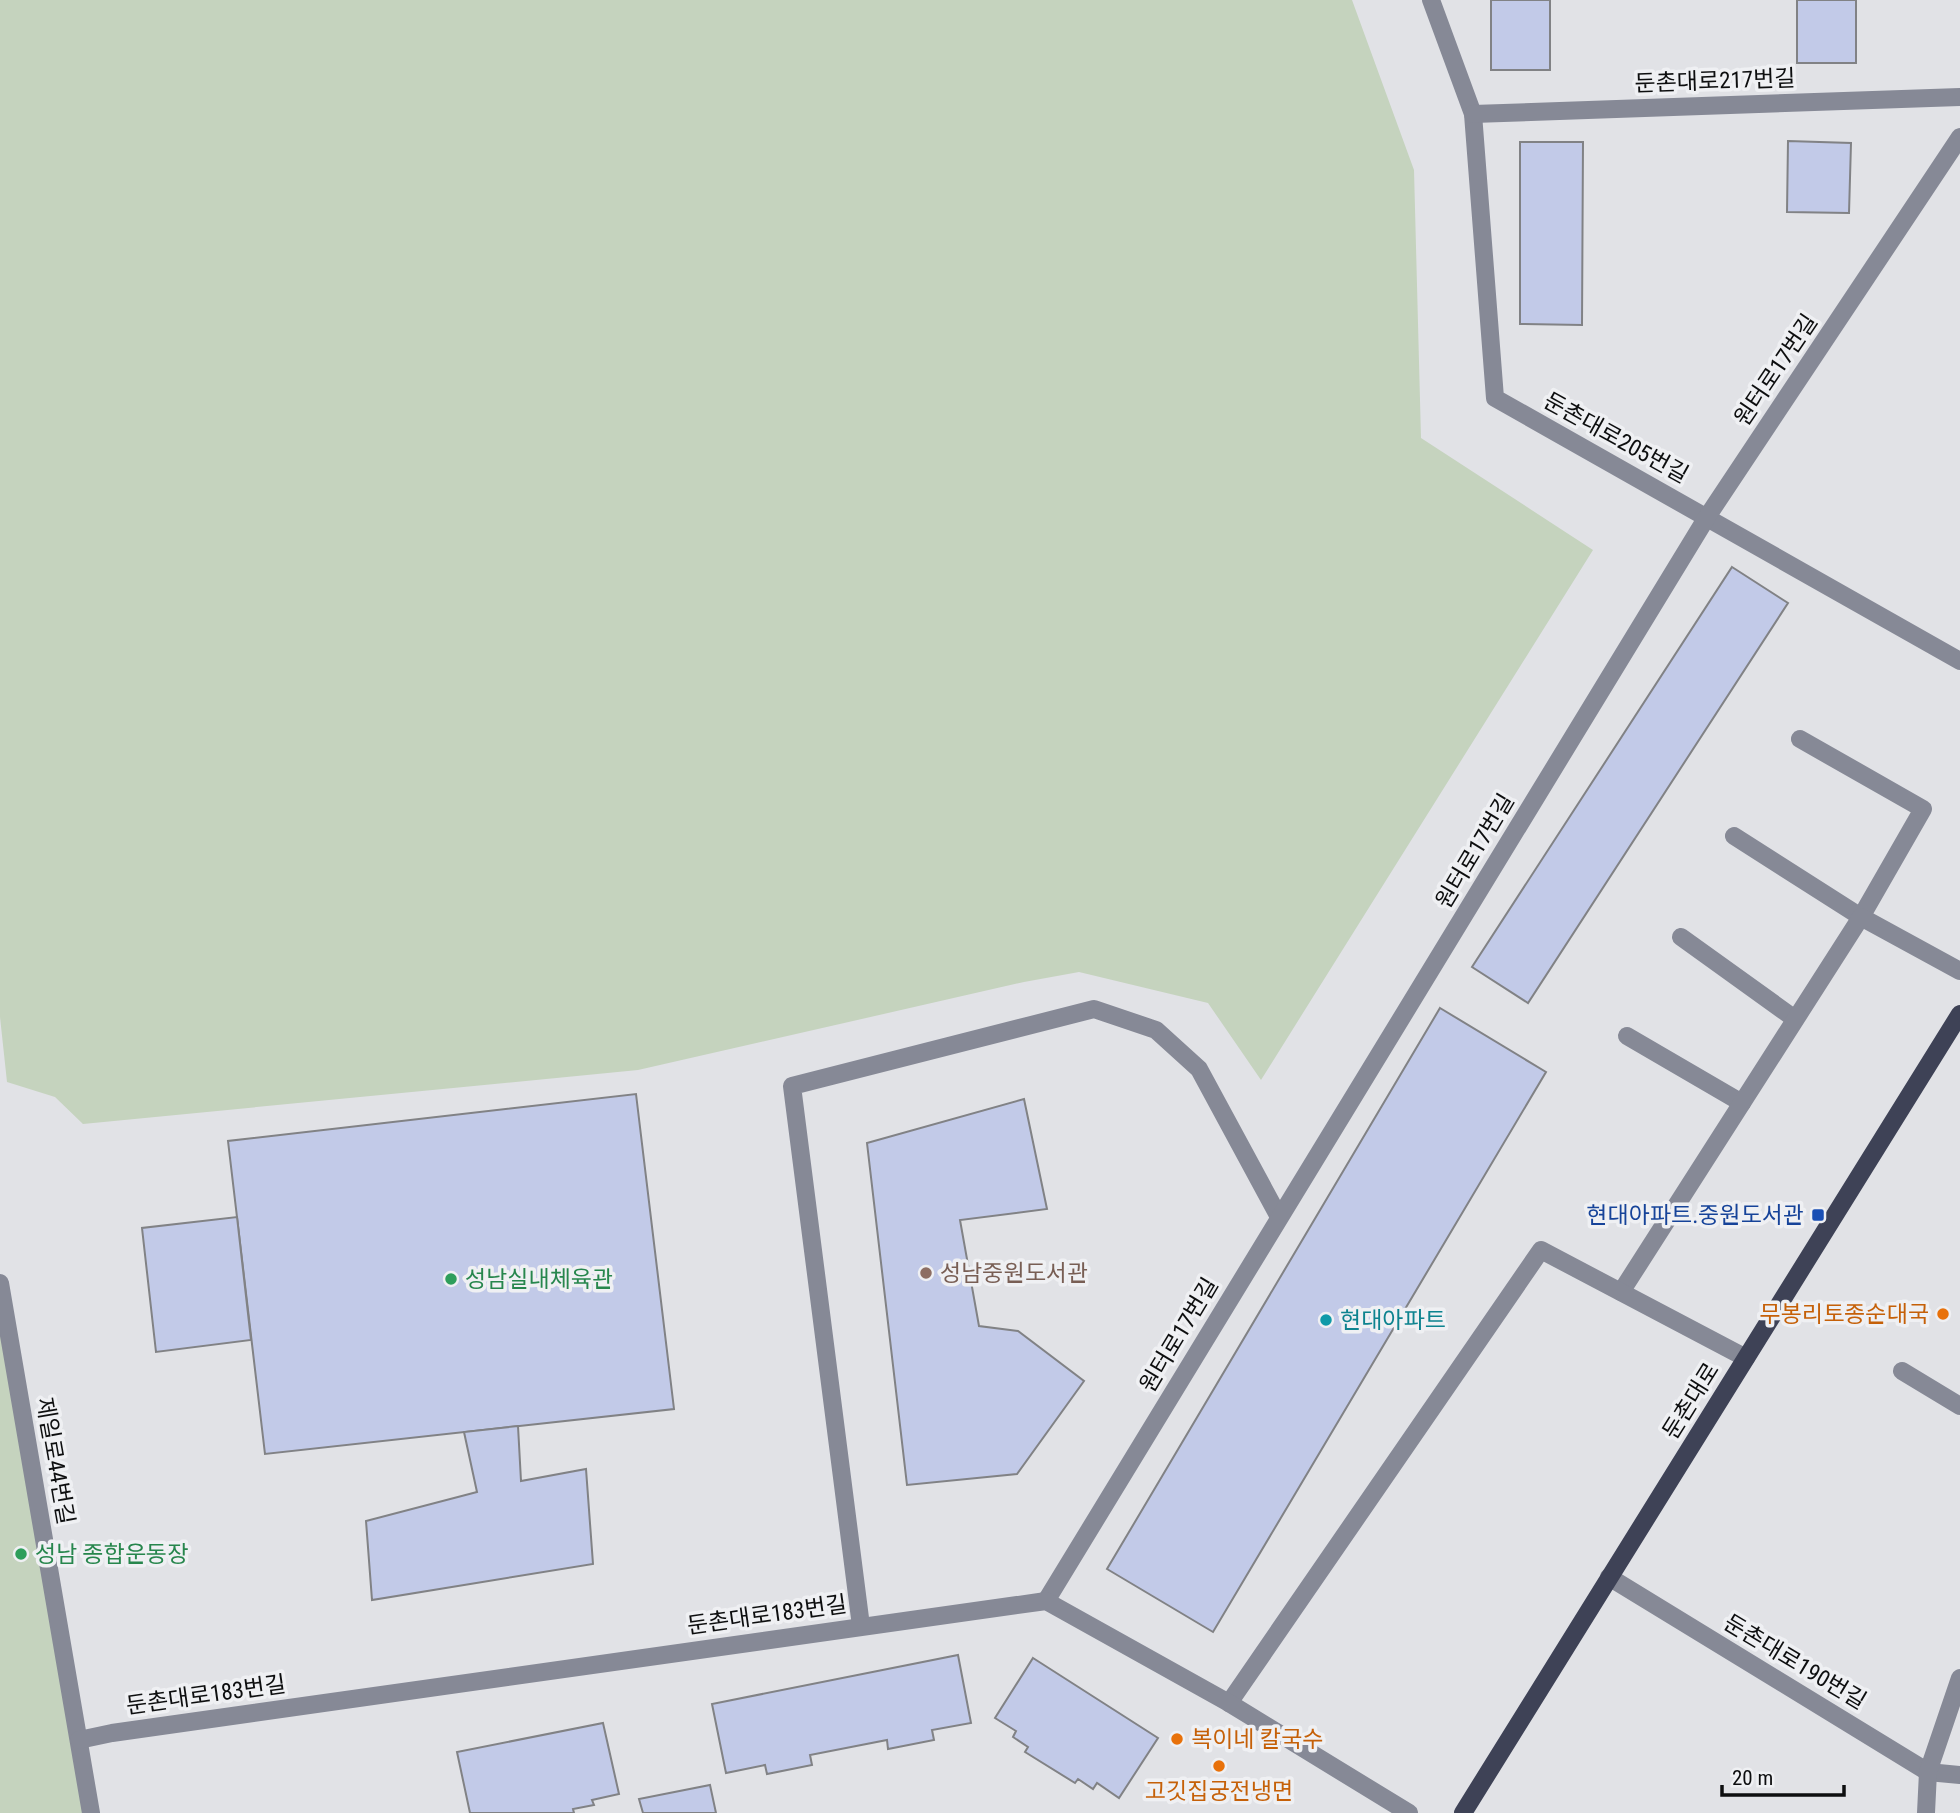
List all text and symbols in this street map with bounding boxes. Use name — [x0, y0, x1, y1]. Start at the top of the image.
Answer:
street label: 둔촌대로217번길 — [1634, 65, 1796, 97]
street label: 원터로17번길 — [1729, 309, 1823, 431]
street label: 둔촌대로205번길 — [1539, 387, 1693, 489]
street label: 원터로17번길 — [1430, 789, 1520, 913]
place label: 현대아파트.중원도서관 — [1586, 1202, 1804, 1229]
marker: 현대아파트.중원도서관 — [1810, 1207, 1826, 1223]
place label: 성남중원도서관 — [940, 1260, 1088, 1287]
marker: 성남중원도서관 — [918, 1265, 934, 1281]
place label: 성남실내체육관 — [465, 1266, 613, 1293]
marker: 성남실내체육관 — [443, 1271, 459, 1287]
street label: 원터로17번길 — [1134, 1273, 1224, 1397]
place label: 무봉리토종순대국 — [1760, 1301, 1929, 1328]
marker: 무봉리토종순대국 — [1935, 1306, 1951, 1322]
place label: 현대아파트 — [1340, 1307, 1446, 1334]
marker: 현대아파트 — [1318, 1312, 1334, 1328]
street label: 둔촌대로 — [1657, 1358, 1725, 1444]
street label: 제일로44번길 — [31, 1395, 79, 1527]
place label: 성남 종합운동장 — [35, 1541, 188, 1568]
marker: 성남 종합운동장 — [13, 1546, 29, 1562]
street label: 둔촌대로183번길 — [685, 1590, 849, 1640]
street label: 둔촌대로190번길 — [1719, 1609, 1871, 1715]
street label: 둔촌대로183번길 — [124, 1670, 288, 1720]
place label: 복이네 칼국수 — [1191, 1726, 1323, 1753]
marker: 복이네 칼국수 — [1169, 1731, 1185, 1747]
scale bar — [1722, 1754, 1844, 1798]
marker: 고깃집궁전냉면 — [1211, 1758, 1227, 1774]
text: 20 m — [1732, 1766, 1773, 1790]
place label: 고깃집궁전냉면 — [1145, 1778, 1293, 1805]

